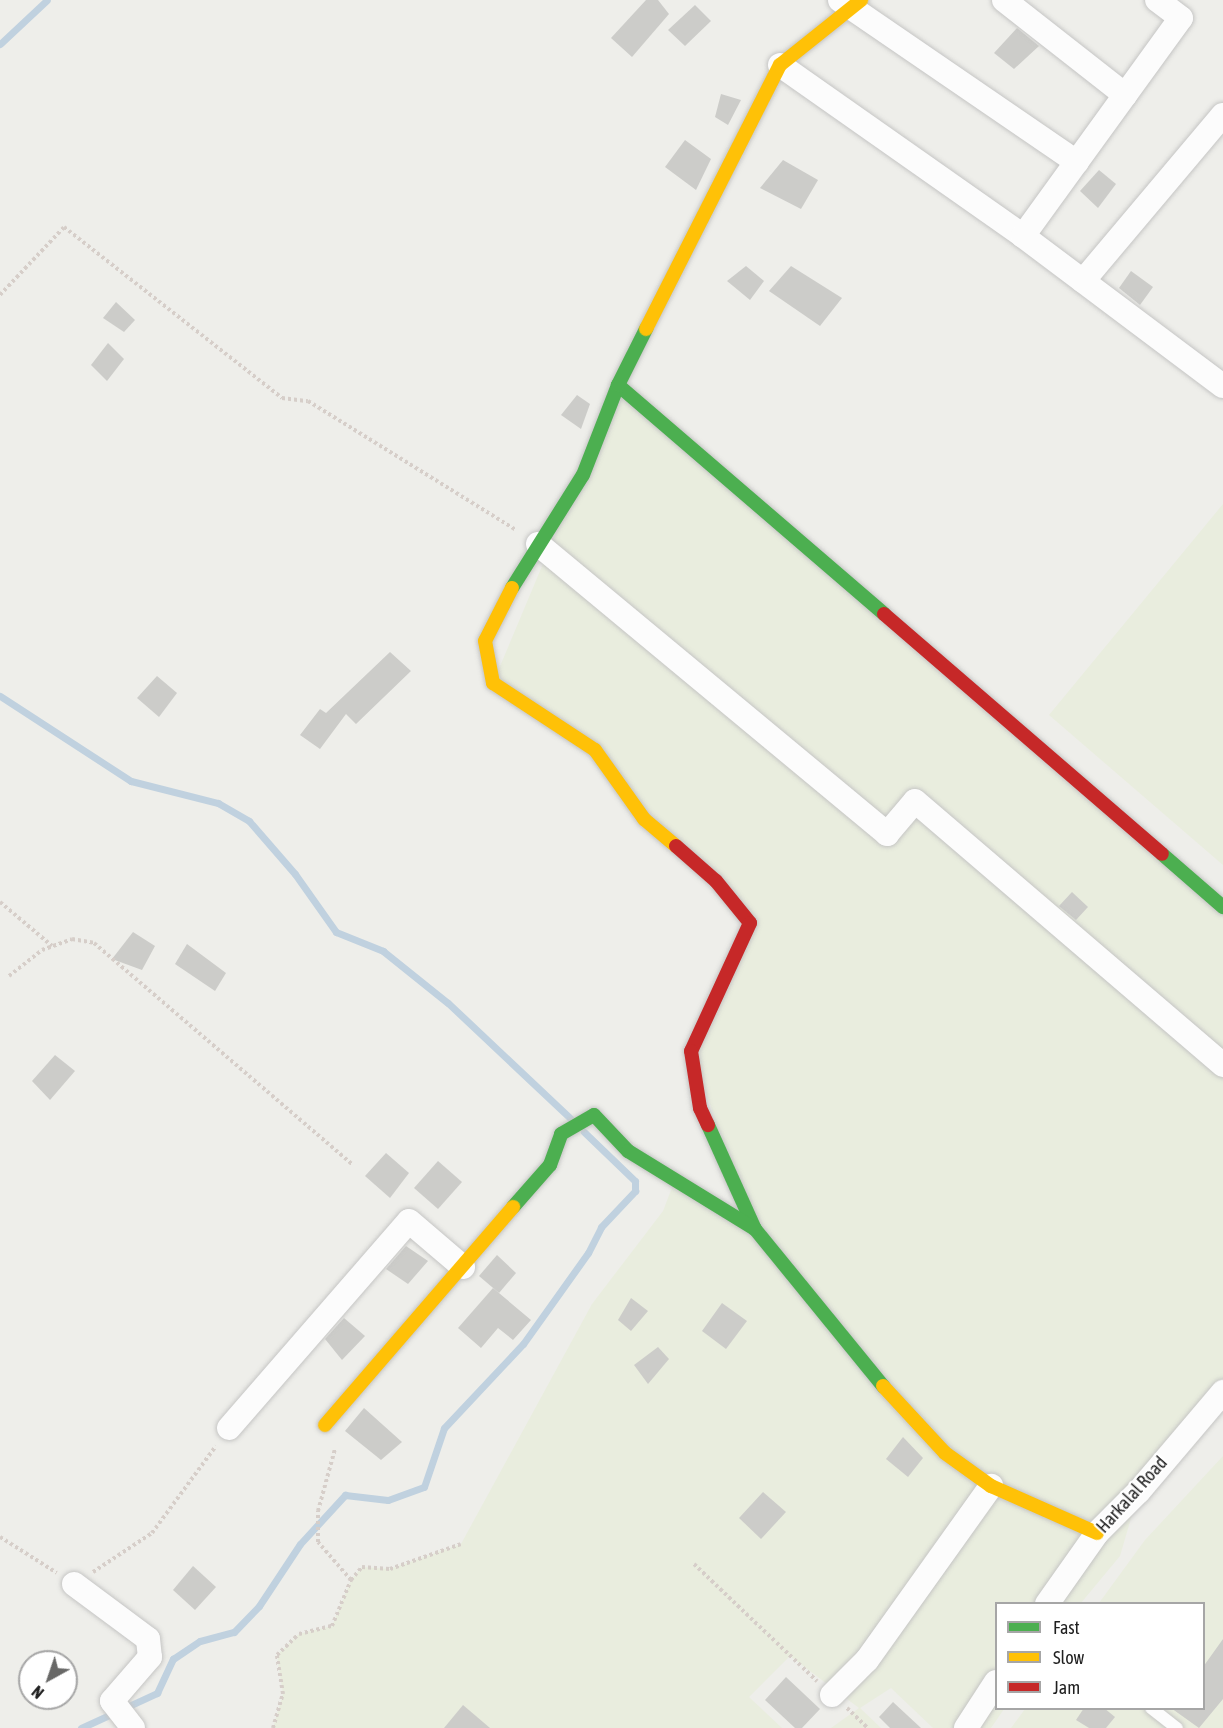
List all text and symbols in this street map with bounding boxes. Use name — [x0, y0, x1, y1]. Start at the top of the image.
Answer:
street label: Harkalal Road — [1092, 1452, 1172, 1538]
legend — [995, 1602, 1205, 1710]
text: Fast — [1053, 1617, 1080, 1638]
text: Slow — [1053, 1647, 1084, 1668]
north arrow — [18, 1650, 78, 1710]
text: Jam — [1053, 1677, 1080, 1698]
text: N — [28, 1682, 47, 1702]

